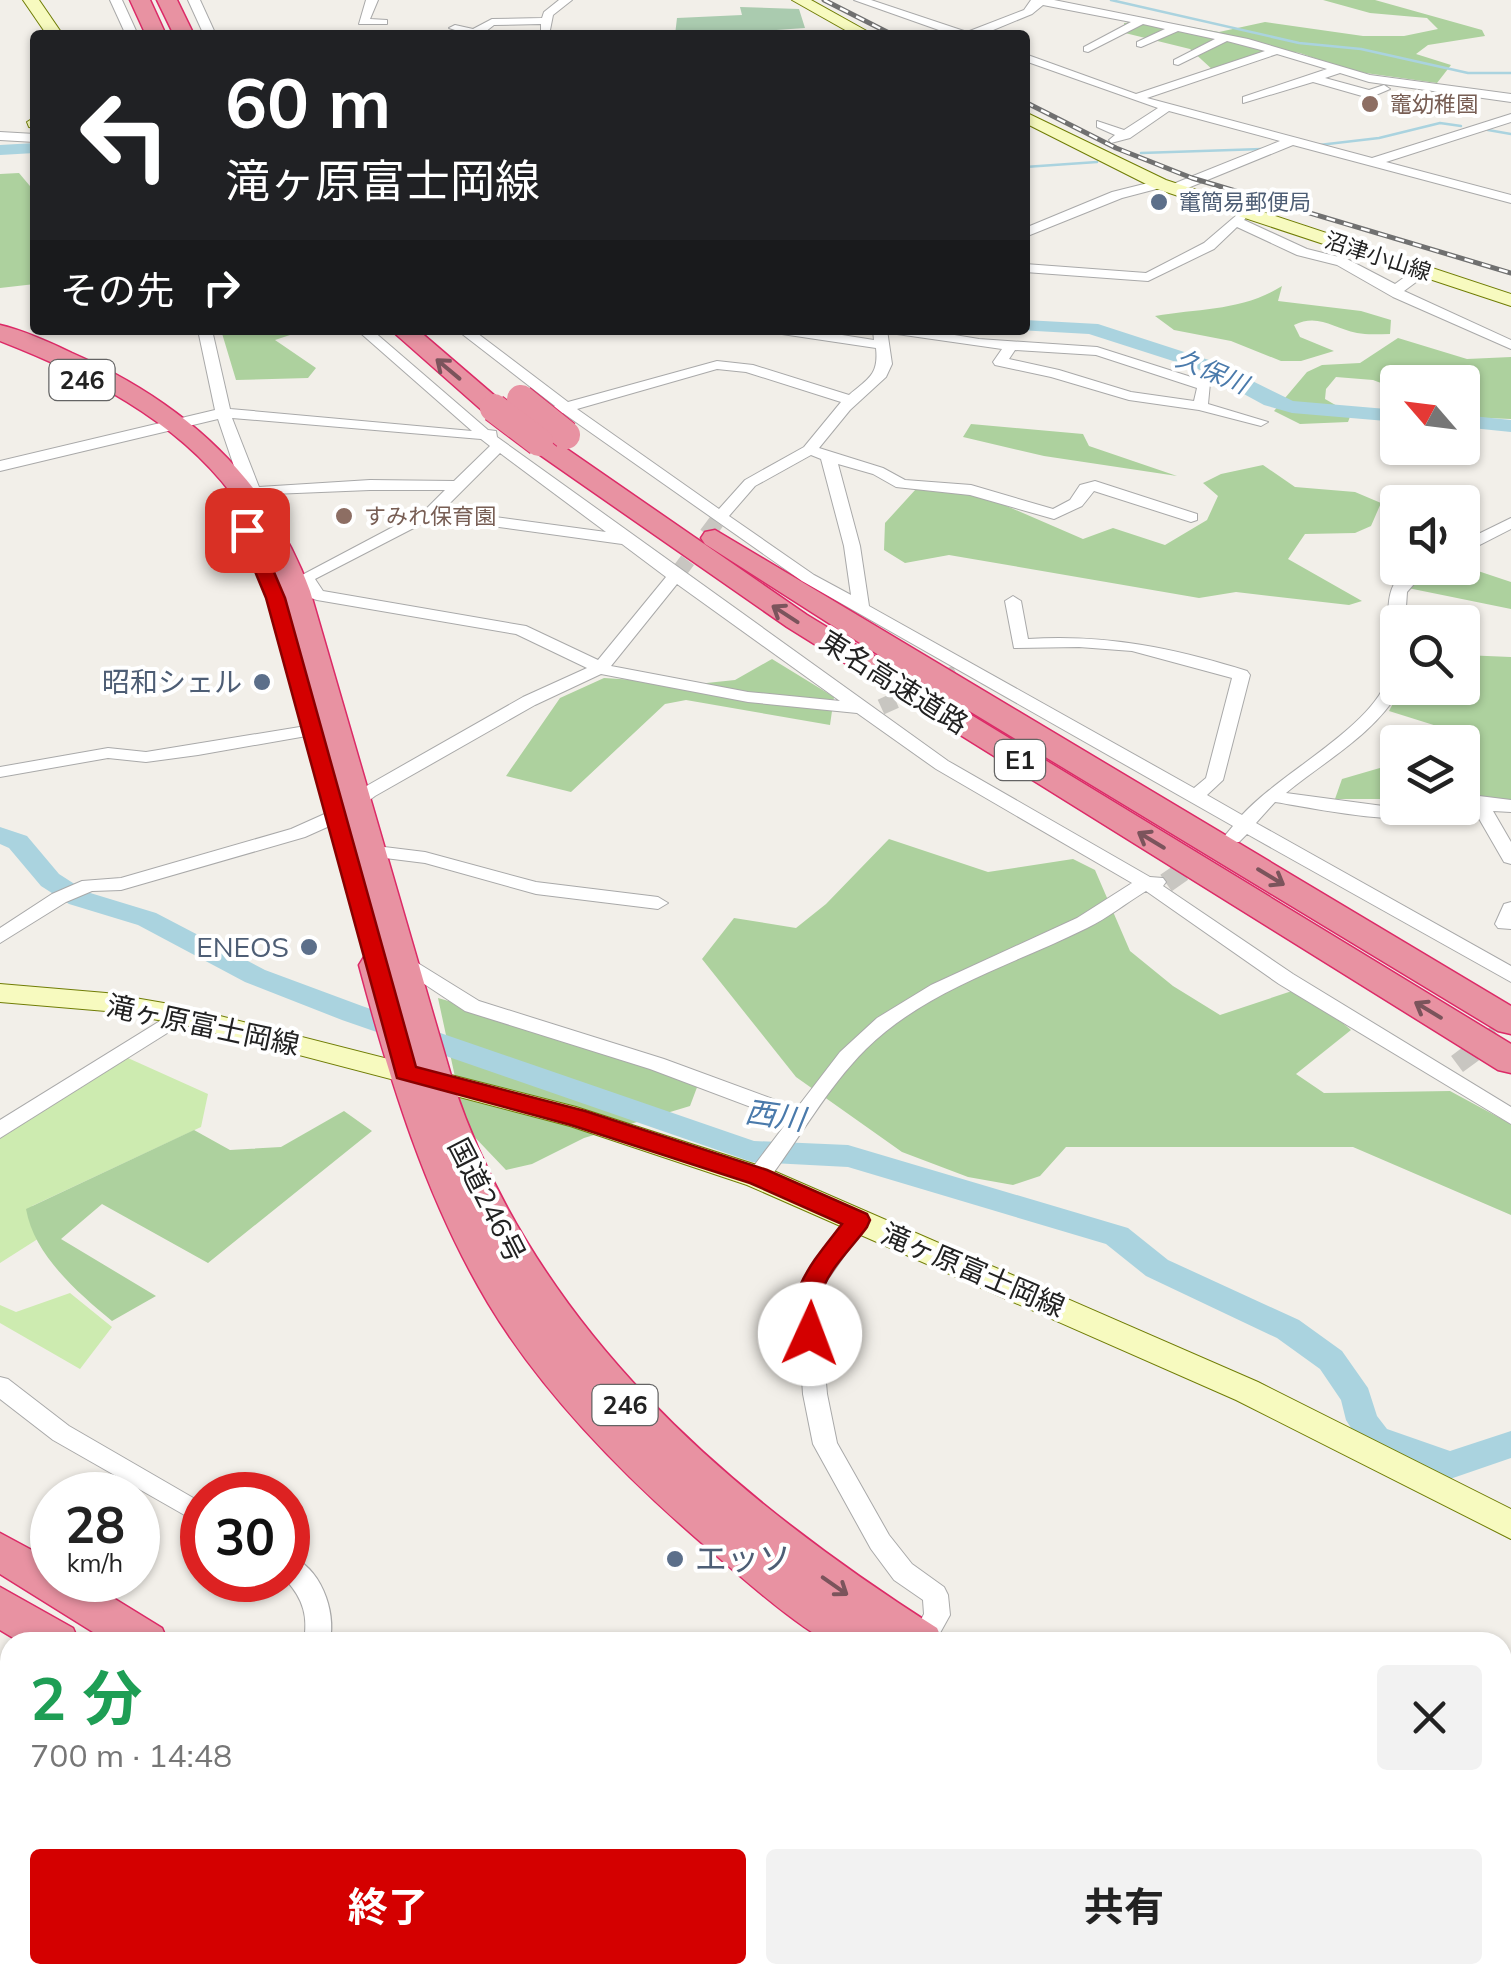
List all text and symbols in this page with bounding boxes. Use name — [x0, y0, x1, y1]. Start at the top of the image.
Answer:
text: 60 m — [225, 58, 391, 146]
icon: left — [60, 70, 190, 200]
place label: 竈幼稚園 — [1390, 90, 1478, 118]
marker: 竈幼稚園 — [1359, 93, 1381, 115]
text: 滝ヶ原富士岡線 — [225, 152, 540, 208]
place label: 竃簡易郵便局 — [1179, 188, 1311, 216]
marker: 竃簡易郵便局 — [1148, 191, 1170, 213]
street label: 沼津小山線 — [1321, 226, 1435, 286]
icon: right — [194, 260, 249, 315]
text: その先 — [60, 266, 174, 314]
water label: 久保川 — [1172, 342, 1256, 401]
one-way arrow — [436, 358, 462, 380]
road number: 246 — [49, 360, 114, 400]
north arrow — [1380, 365, 1480, 465]
map controls — [1380, 365, 1480, 825]
button: sound — [1380, 485, 1480, 585]
pin — [205, 488, 290, 573]
place label: すみれ保育園 — [364, 502, 496, 530]
icon: arrive — [220, 503, 275, 558]
marker: すみれ保育園 — [333, 505, 355, 527]
one-way arrow — [772, 603, 800, 624]
button: search — [1380, 605, 1480, 705]
street label: 東名高速道路 — [814, 622, 975, 741]
place label: 昭和シェル — [102, 664, 242, 699]
marker: 昭和シェル — [251, 671, 273, 693]
button: layers — [1380, 725, 1480, 825]
road number: E1 — [995, 740, 1045, 780]
one-way arrow — [1137, 830, 1166, 850]
one-way arrow — [1256, 867, 1285, 887]
place label: ENEOS — [196, 929, 289, 964]
marker: ENEOS — [298, 936, 320, 958]
street label: 滝ヶ原富士岡線 — [104, 987, 303, 1062]
one-way arrow — [1414, 1000, 1443, 1020]
water label: 西川 — [743, 1092, 810, 1138]
street label: 国道246号 — [441, 1132, 534, 1268]
street label: 滝ヶ原富士岡線 — [876, 1215, 1070, 1324]
position arrow — [758, 1282, 862, 1386]
road number: 246 — [592, 1385, 658, 1425]
speed limit sign: 30 — [180, 1472, 310, 1602]
text: 28 — [65, 1493, 125, 1556]
place label: エッソ — [695, 1538, 791, 1578]
text: km/h — [67, 1547, 123, 1578]
marker: エッソ — [664, 1548, 686, 1570]
one-way arrow — [821, 1575, 848, 1596]
text: 2 分 — [30, 1660, 142, 1735]
button: close — [1377, 1665, 1482, 1770]
text: 700 m · 14:48 — [30, 1735, 232, 1775]
button: 終了 — [30, 1849, 746, 1964]
button: 共有 — [766, 1849, 1482, 1964]

